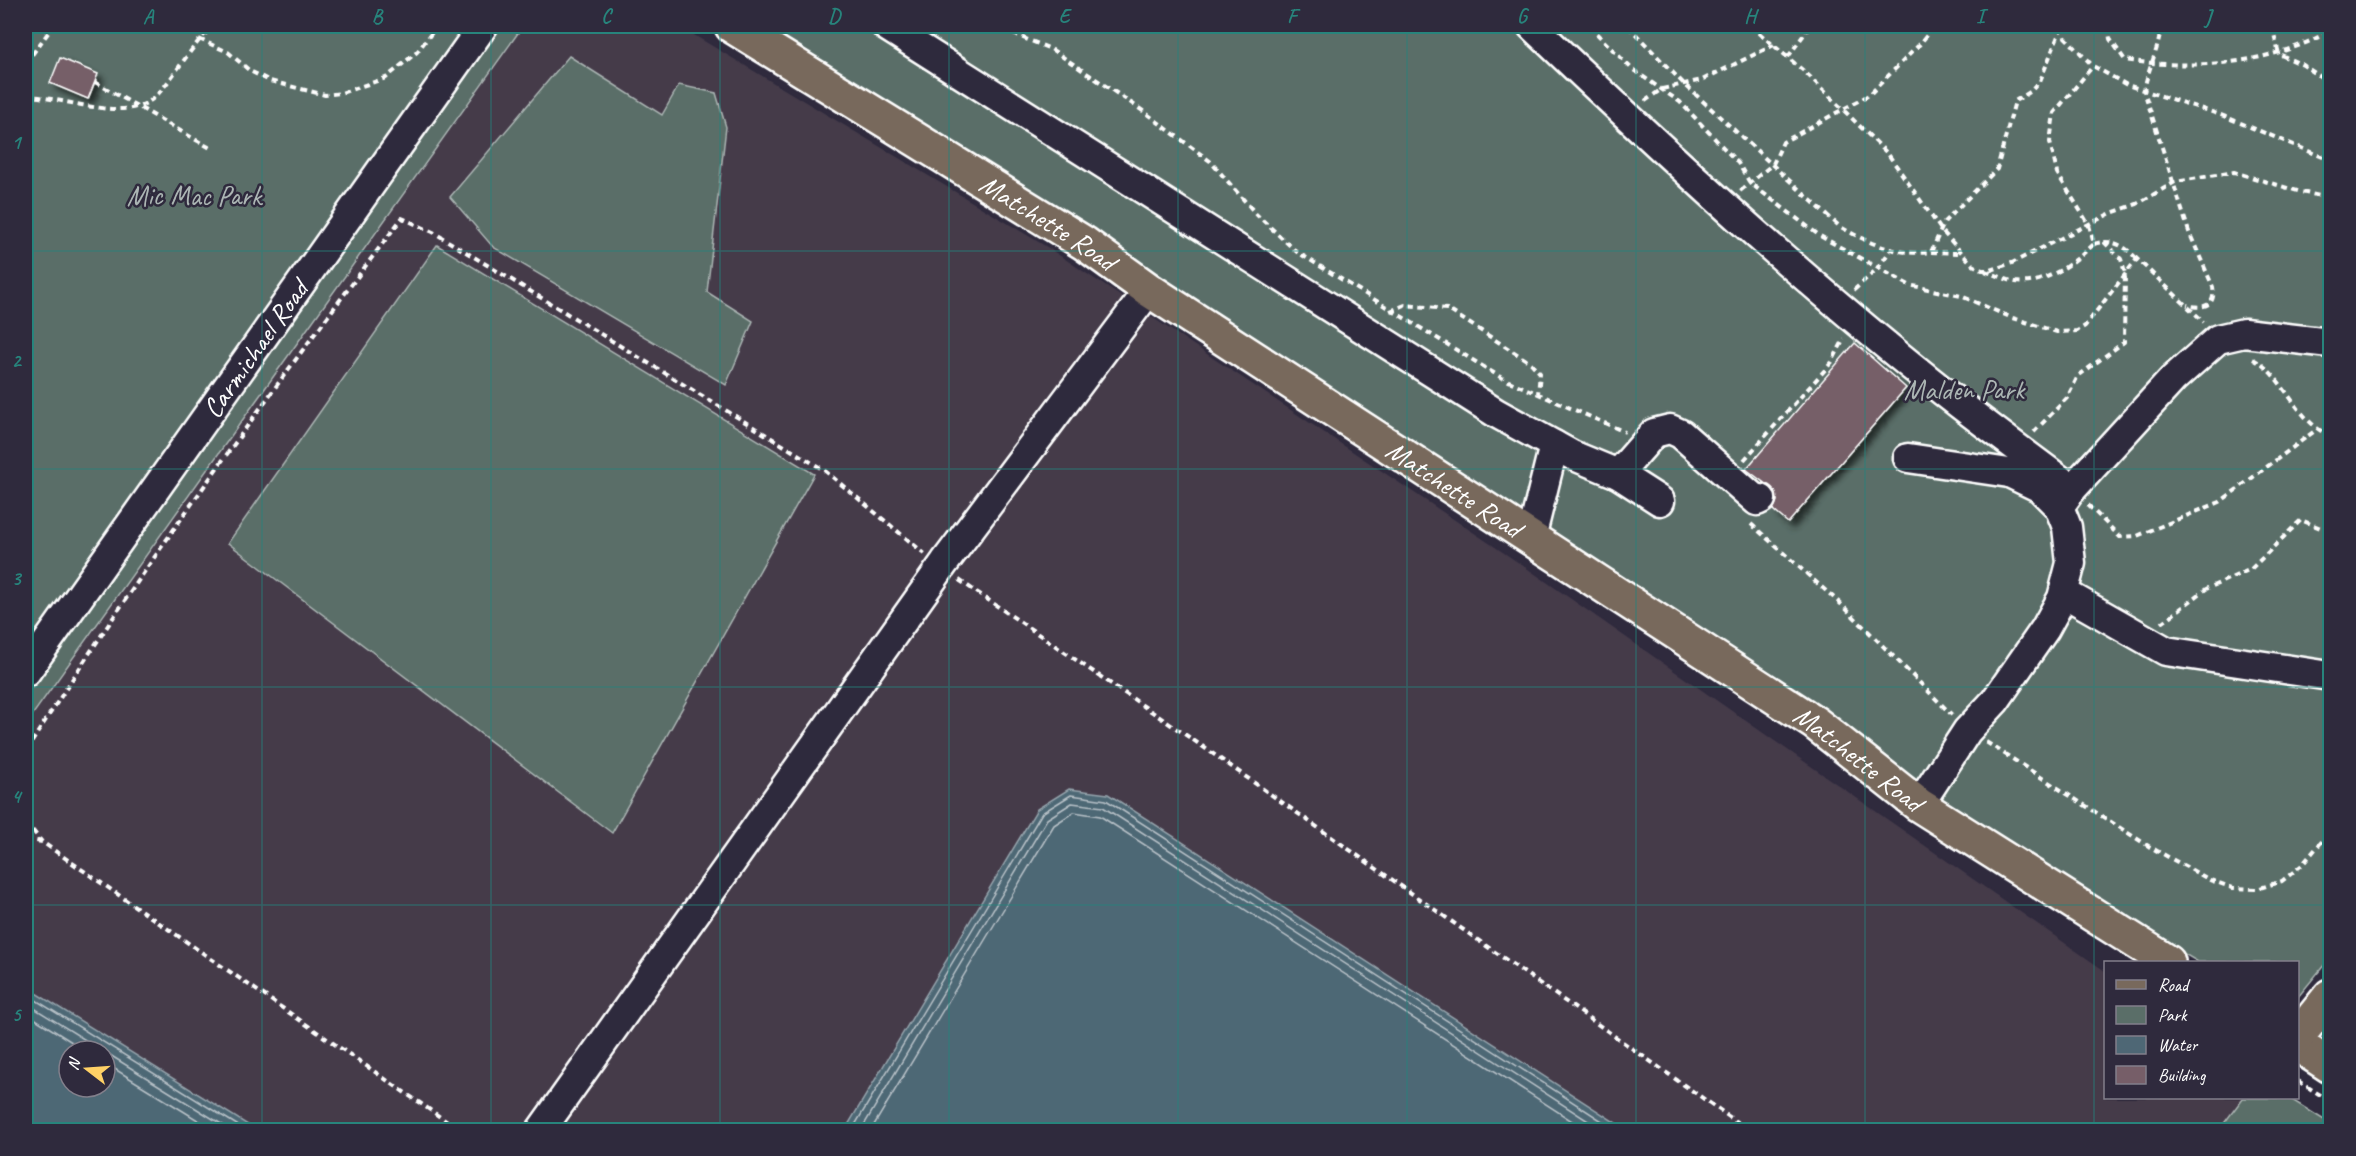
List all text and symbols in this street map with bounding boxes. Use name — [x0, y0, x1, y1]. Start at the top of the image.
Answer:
text: A — [143, 4, 155, 29]
text: B — [372, 4, 384, 29]
text: C — [601, 4, 613, 29]
text: D — [828, 4, 842, 29]
text: E — [1059, 4, 1073, 29]
text: F — [1287, 4, 1301, 29]
text: G — [1517, 4, 1530, 29]
text: H — [1744, 4, 1759, 29]
text: I — [1976, 4, 1989, 29]
text: J — [2203, 4, 2215, 29]
text: 1 — [12, 130, 23, 155]
street label: Matchette Road — [974, 166, 1127, 281]
park label: Mic Mac Park — [127, 178, 264, 213]
street label: Carmichael Road — [194, 270, 318, 424]
text: 2 — [12, 348, 23, 373]
park label: Malden Park — [1904, 372, 2026, 407]
street label: Matchette Road — [1380, 432, 1532, 548]
text: 3 — [12, 566, 23, 591]
street label: Matchette Road — [1787, 697, 1934, 822]
text: 4 — [12, 784, 24, 809]
legend — [2104, 961, 2299, 1099]
text: Road — [2158, 974, 2191, 996]
text: 5 — [12, 1002, 23, 1027]
text: Park — [2158, 1004, 2188, 1026]
text: Water — [2158, 1034, 2199, 1056]
north arrow — [57, 1039, 117, 1099]
text: N — [63, 1054, 86, 1073]
text: Building — [2158, 1064, 2207, 1086]

